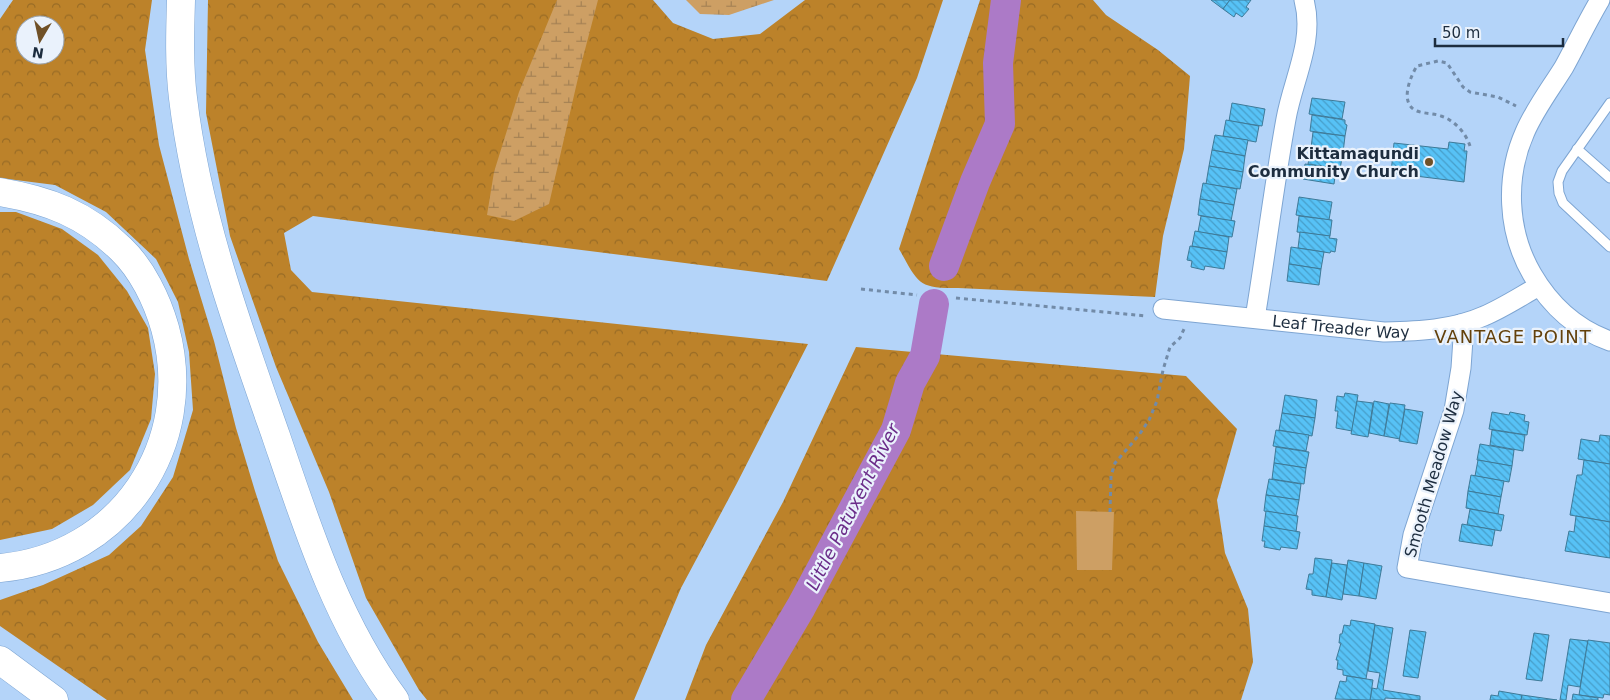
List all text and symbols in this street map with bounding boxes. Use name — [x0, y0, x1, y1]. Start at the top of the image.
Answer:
north arrow — [15, 15, 65, 65]
scale bar — [1435, 15, 1562, 47]
text: 50 m — [1442, 24, 1480, 42]
text: N — [31, 44, 45, 62]
place label: Kittamaqundi Community Church — [1248, 144, 1419, 181]
marker: Kittamaqundi Community Church — [1423, 156, 1435, 168]
street label: Leaf Treader Way — [1271, 311, 1410, 343]
district label: VANTAGE POINT — [1434, 326, 1592, 347]
street label: Smooth Meadow Way — [1401, 389, 1466, 560]
water label: Little Patuxent River — [801, 419, 904, 593]

